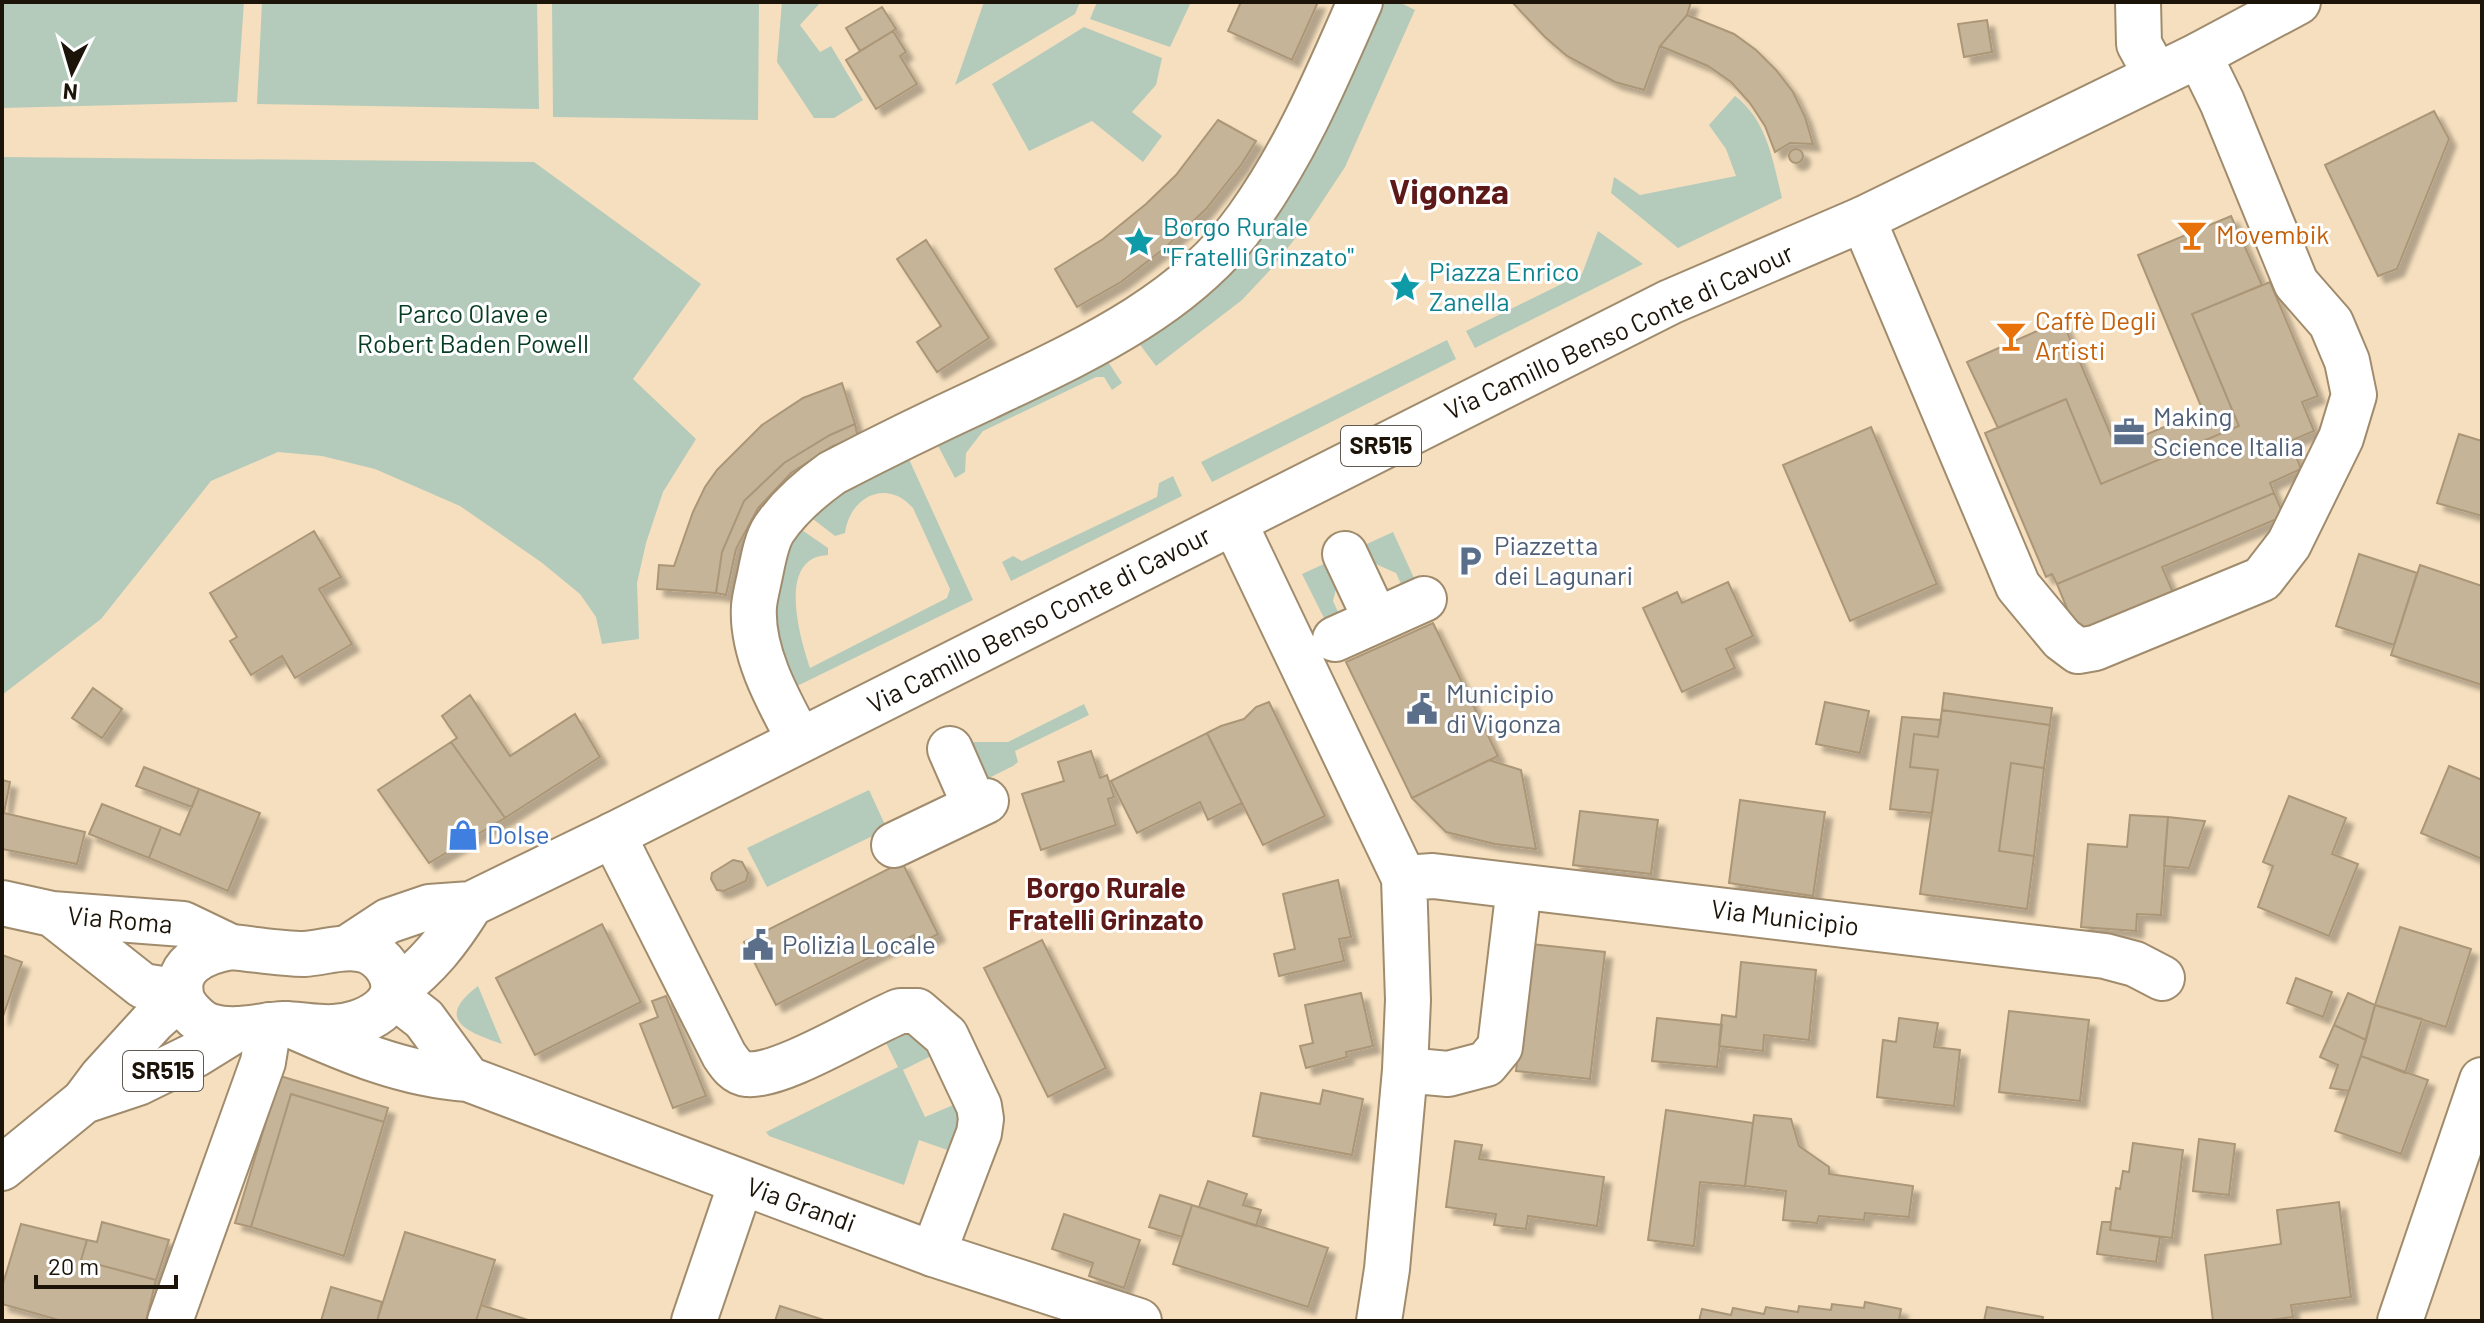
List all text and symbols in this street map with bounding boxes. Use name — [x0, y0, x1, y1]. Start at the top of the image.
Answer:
north arrow — [32, 32, 112, 112]
text: N — [62, 79, 79, 107]
district label: Vigonza — [1389, 170, 1509, 211]
place label: Borgo Rurale "Fratelli Grinzato" — [1163, 210, 1354, 271]
bar icon: Movembik — [2175, 218, 2209, 252]
place label: Movembik — [2216, 218, 2329, 249]
place icon: Borgo Rurale "Fratelli Grinzato" — [1122, 225, 1156, 259]
street label: Via Camillo Benso Conte di Cavour — [1439, 236, 1798, 425]
place label: Piazza Enrico Zanella — [1429, 255, 1579, 316]
place icon: Piazza Enrico Zanella — [1388, 270, 1422, 304]
park label: Parco Olave e Robert Baden Powell — [357, 297, 589, 358]
place label: Caffè Degli Artisti — [2035, 304, 2157, 365]
bar icon: Caffè Degli Artisti — [1994, 319, 2028, 353]
place label: Making Science Italia — [2153, 400, 2304, 461]
office icon: Making Science Italia — [2112, 415, 2146, 449]
road number: SR515 — [1341, 426, 1421, 466]
street label: Via Camillo Benso Conte di Cavour — [861, 518, 1216, 719]
place label: Piazzetta dei Lagunari — [1494, 529, 1633, 590]
parking icon: Piazzetta dei Lagunari — [1453, 544, 1487, 578]
place label: Municipio di Vigonza — [1446, 677, 1561, 738]
public building icon: Municipio di Vigonza — [1405, 692, 1439, 726]
shop icon: Dolse — [446, 818, 480, 852]
place label: Dolse — [487, 818, 550, 849]
district label: Borgo Rurale Fratelli Grinzato — [1008, 870, 1204, 936]
street label: Via Municipio — [1709, 892, 1861, 941]
street label: Via Roma — [66, 898, 174, 939]
public building icon: Polizia Locale — [741, 928, 775, 962]
place label: Polizia Locale — [782, 928, 936, 959]
road number: SR515 — [123, 1051, 203, 1091]
street label: Via Grandi — [743, 1170, 860, 1238]
scale bar — [36, 1239, 176, 1289]
text: 20 m — [48, 1251, 99, 1280]

